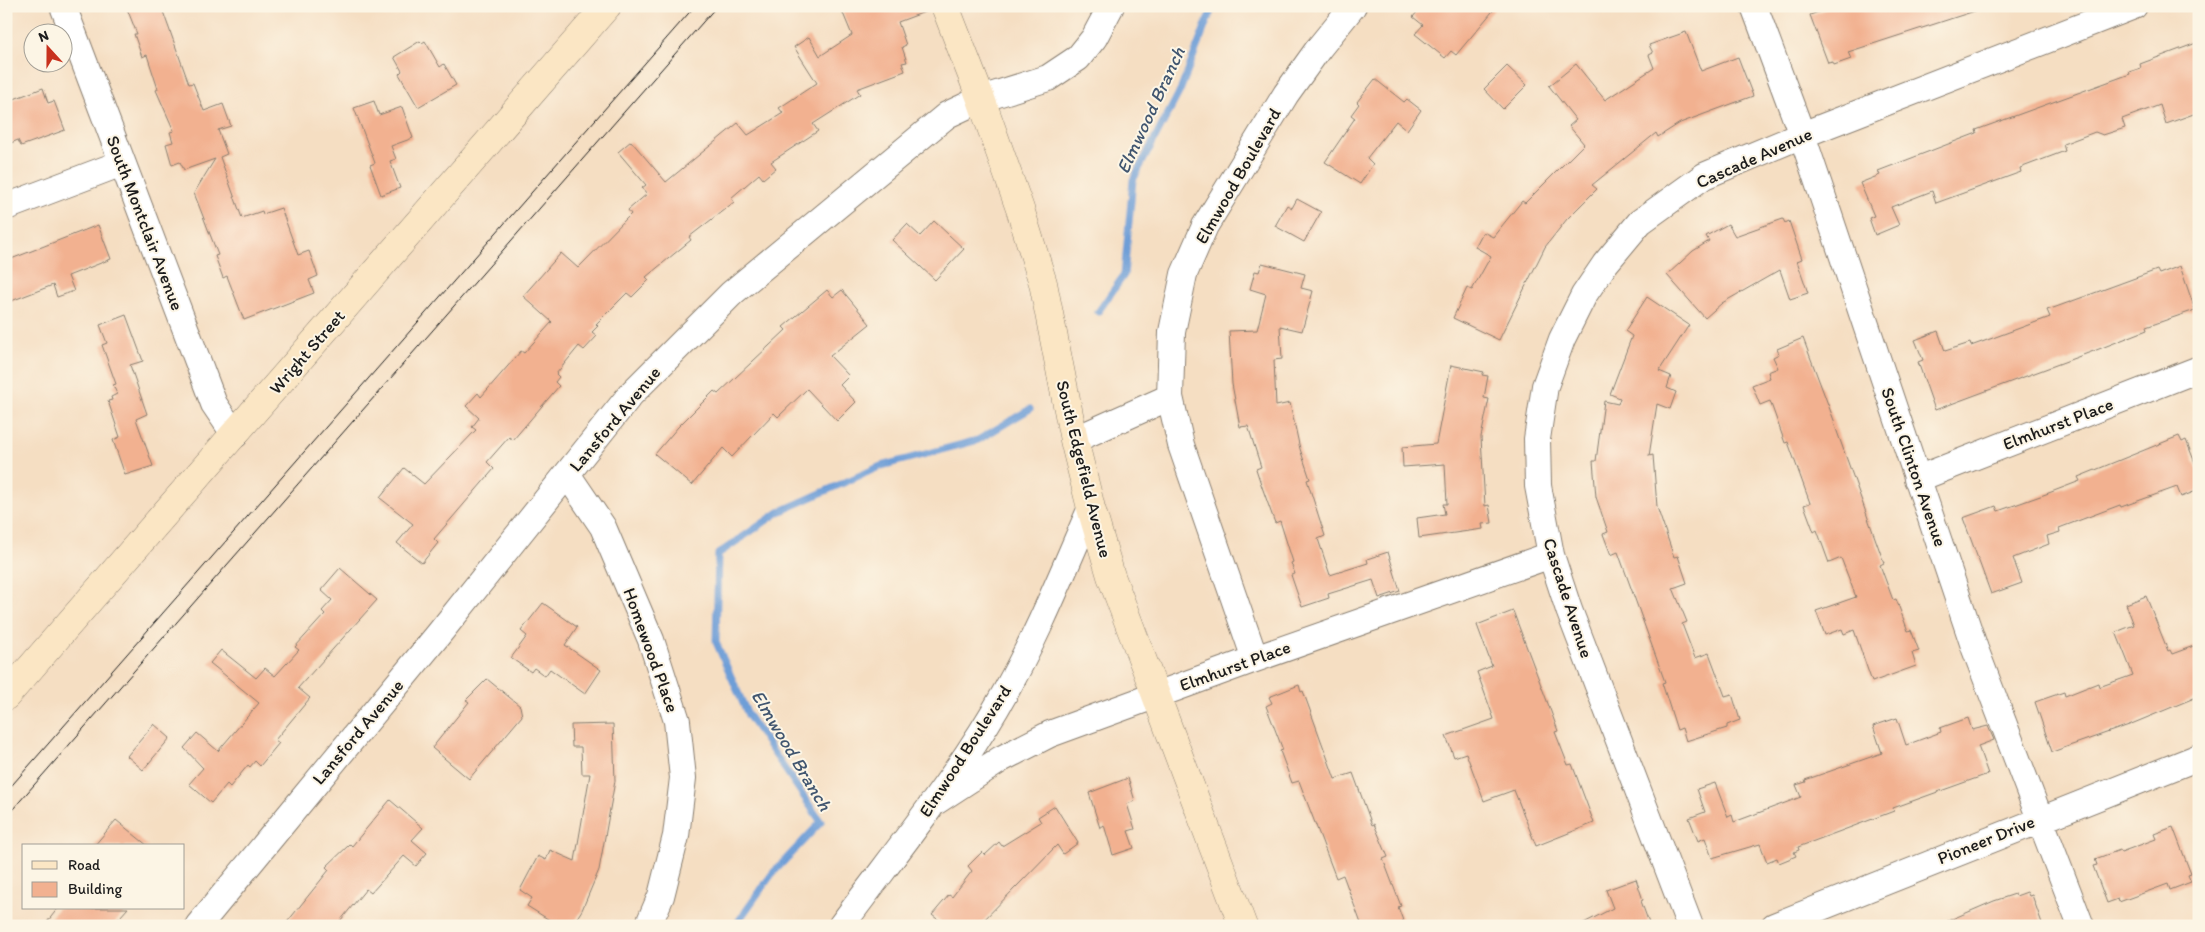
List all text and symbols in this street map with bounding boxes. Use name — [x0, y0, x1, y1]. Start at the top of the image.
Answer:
north arrow — [22, 22, 72, 72]
text: N — [36, 27, 51, 46]
water label: Elmwood Branch — [1111, 43, 1190, 177]
street label: Elmwood Boulevard — [1190, 104, 1286, 248]
street label: Cascade Avenue — [1693, 123, 1815, 193]
street label: South Montclair Avenue — [101, 132, 189, 314]
street label: Wright Street — [264, 305, 350, 399]
street label: Lansford Avenue — [565, 362, 665, 476]
street label: South Edgefield Avenue — [1051, 378, 1117, 560]
street label: South Clinton Avenue — [1876, 384, 1952, 550]
street label: Elmhurst Place — [2000, 393, 2116, 455]
street label: Cascade Avenue — [1538, 535, 1598, 661]
street label: Homewood Place — [618, 585, 684, 715]
street label: Elmhurst Place — [1176, 636, 1294, 696]
street label: Lansford Avenue — [308, 675, 408, 789]
street label: Elmwood Boulevard — [914, 681, 1016, 821]
water label: Elmwood Branch — [746, 686, 837, 815]
street label: Pioneer Drive — [1934, 811, 2038, 869]
legend — [22, 844, 185, 910]
text: Road — [68, 856, 101, 874]
text: Building — [68, 880, 122, 898]

